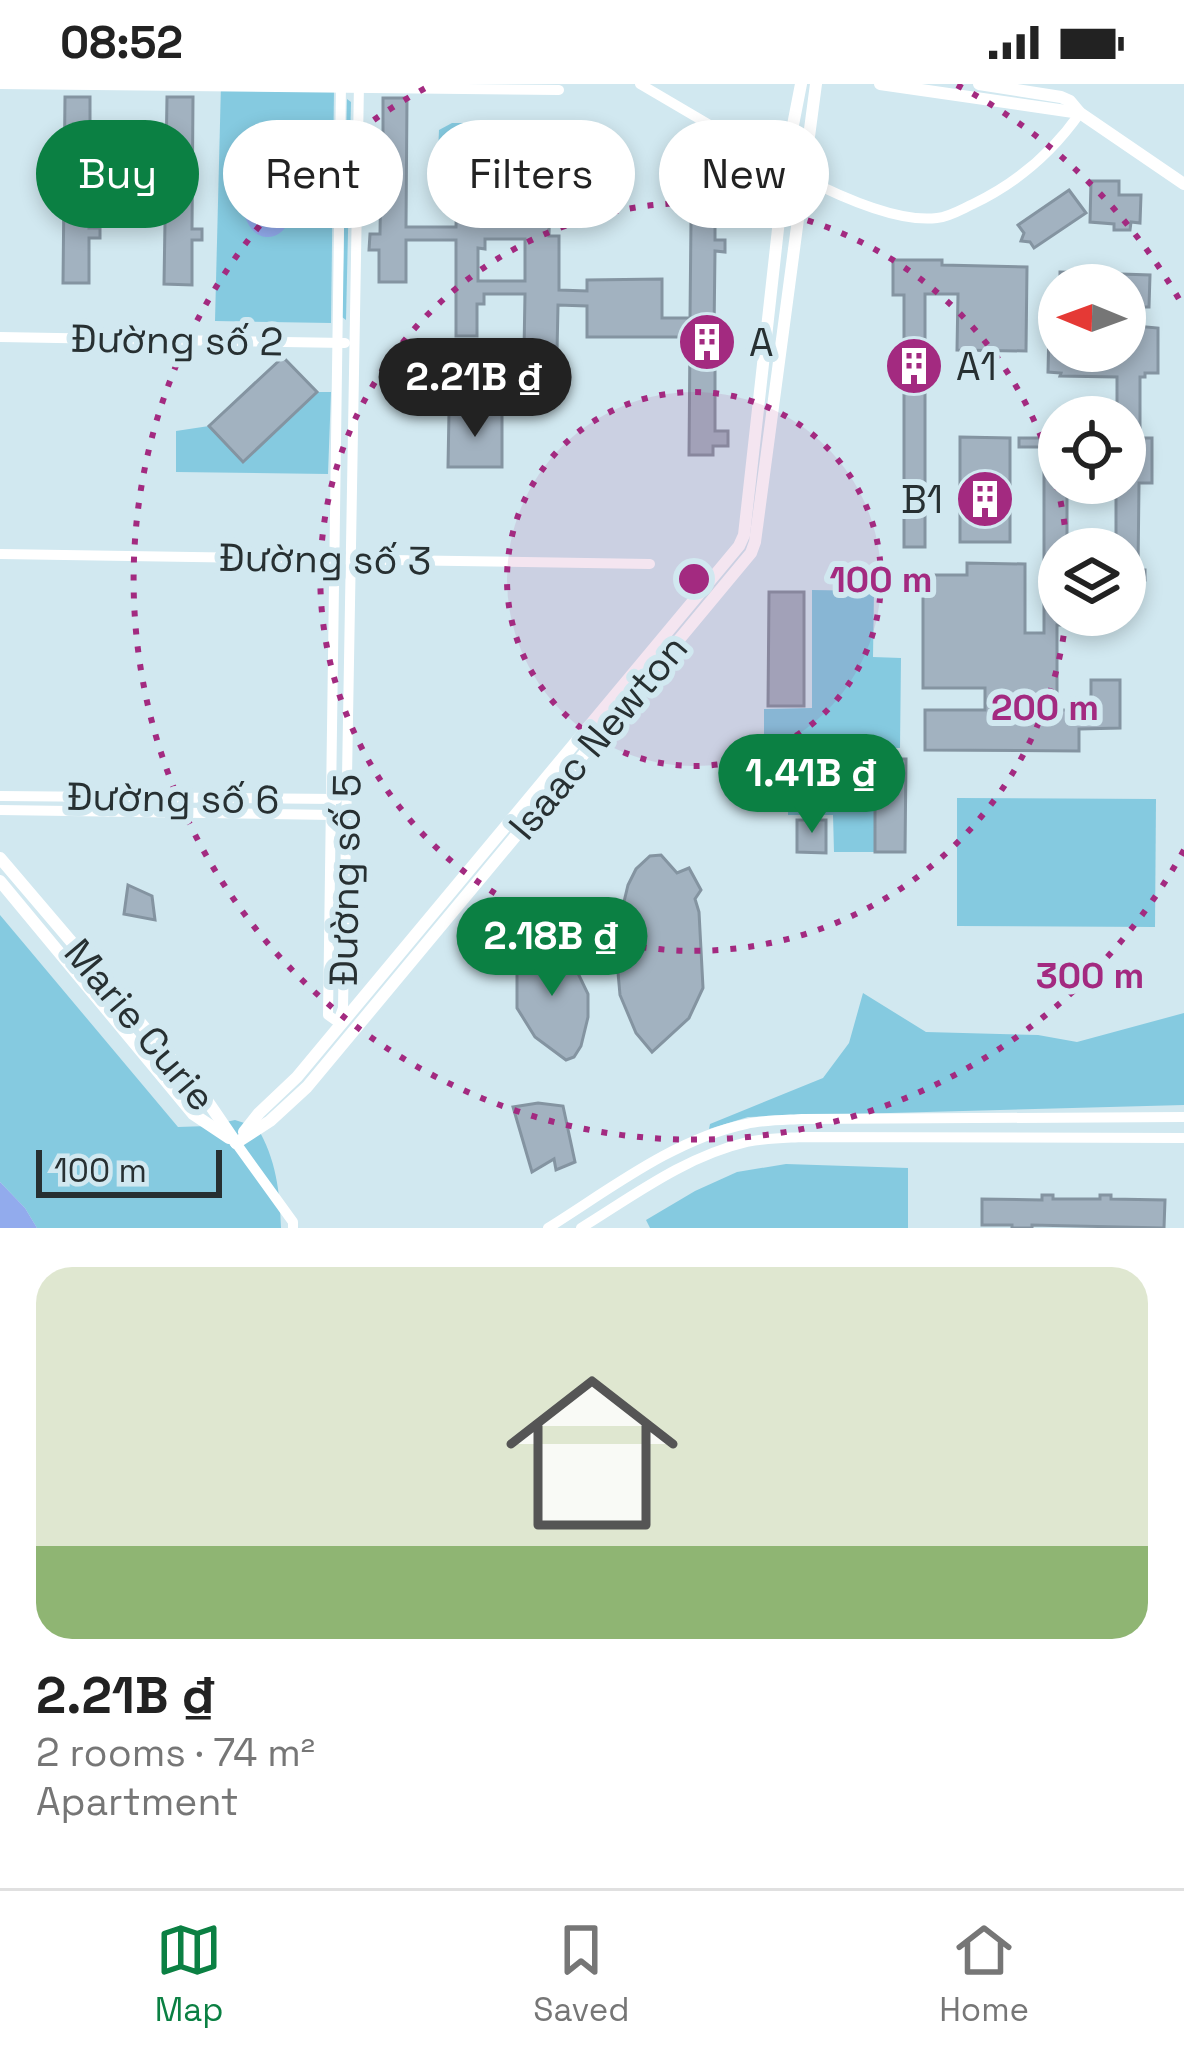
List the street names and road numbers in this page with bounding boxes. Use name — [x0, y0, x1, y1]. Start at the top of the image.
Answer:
street label: Đường số 2 — [70, 314, 284, 366]
street label: Đường số 3 — [218, 533, 432, 585]
street label: Isaac Newton — [498, 624, 698, 850]
street label: Đường số 6 — [66, 772, 280, 824]
street label: Đường số 5 — [319, 773, 371, 987]
street label: Marie Curie — [54, 929, 226, 1121]

